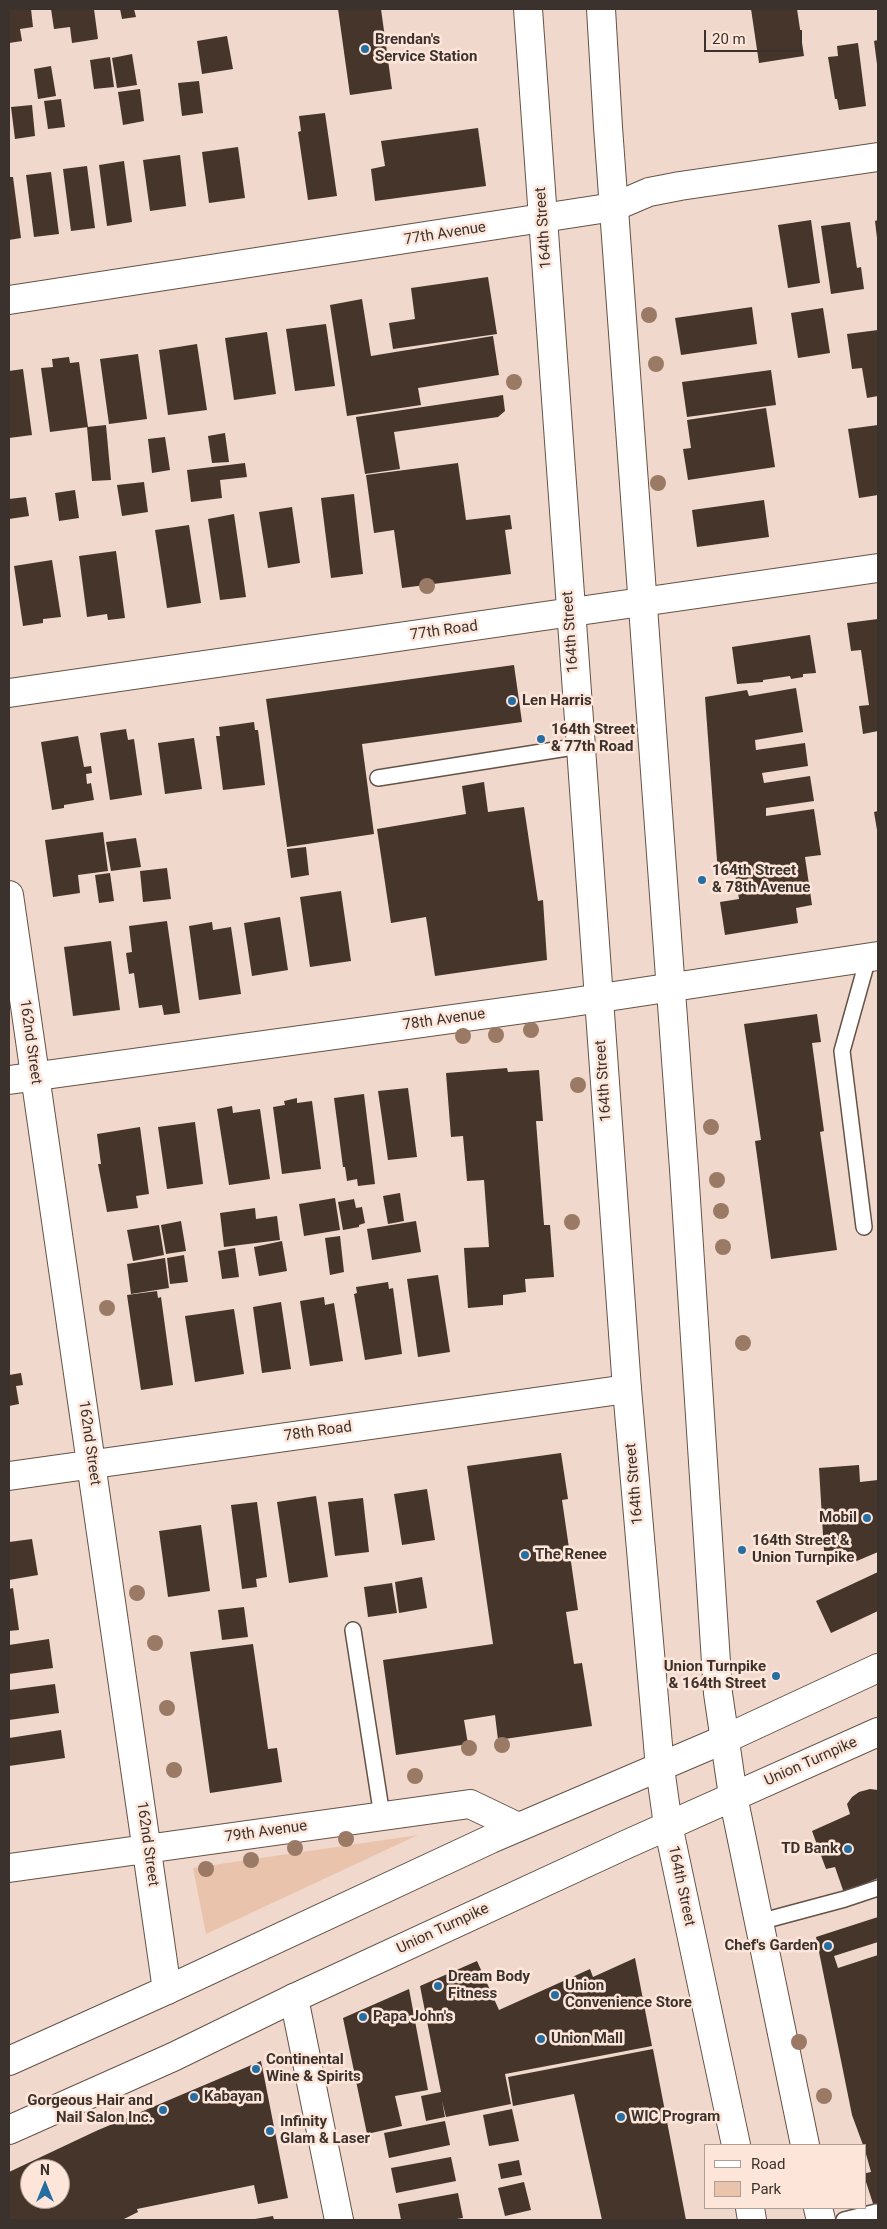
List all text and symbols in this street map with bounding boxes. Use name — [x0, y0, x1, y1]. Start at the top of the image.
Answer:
scale bar — [707, 20, 804, 52]
text: 20 m — [712, 30, 746, 48]
place label: Brendan's Service Station — [375, 31, 477, 66]
marker: Brendan's Service Station — [359, 43, 371, 55]
street label: 164th Street — [532, 187, 556, 269]
street label: 77th Avenue — [403, 219, 487, 249]
street label: 164th Street — [559, 591, 583, 673]
street label: 77th Road — [409, 617, 479, 645]
place label: Len Harris — [522, 692, 592, 710]
marker: Len Harris — [506, 695, 518, 707]
place label: 164th Street & 77th Road — [551, 721, 635, 756]
marker: 164th Street & 77th Road — [535, 733, 547, 745]
place label: 164th Street & 78th Avenue — [712, 862, 810, 897]
marker: 164th Street & 78th Avenue — [696, 874, 708, 886]
street label: 162nd Street — [15, 998, 45, 1086]
street label: 78th Avenue — [402, 1005, 486, 1035]
street label: 164th Street — [592, 1040, 616, 1122]
street label: 162nd Street — [74, 1399, 104, 1487]
street label: 78th Road — [283, 1418, 353, 1446]
street label: 164th Street — [622, 1442, 648, 1526]
place label: Mobil — [819, 1509, 857, 1527]
marker: Mobil — [861, 1512, 873, 1524]
place label: 164th Street & Union Turnpike — [752, 1532, 854, 1567]
marker: 164th Street & Union Turnpike — [736, 1544, 748, 1556]
place label: The Renee — [535, 1546, 607, 1564]
marker: The Renee — [519, 1549, 531, 1561]
place label: Union Turnpike & 164th Street — [664, 1658, 766, 1693]
marker: Union Turnpike & 164th Street — [770, 1670, 782, 1682]
street label: Union Turnpike — [762, 1734, 860, 1790]
street label: 162nd Street — [132, 1800, 162, 1888]
street label: 79th Avenue — [224, 1817, 308, 1847]
place label: TD Bank — [781, 1840, 838, 1858]
marker: TD Bank — [842, 1843, 854, 1855]
street label: 164th Street — [664, 1844, 698, 1928]
street label: Union Turnpike — [394, 1900, 492, 1958]
place label: Chef's Garden — [724, 1937, 818, 1955]
marker: Chef's Garden — [822, 1940, 834, 1952]
place label: Dream Body Fitness — [448, 1968, 530, 2003]
place label: Union Convenience Store — [565, 1977, 692, 2012]
marker: Dream Body Fitness — [432, 1980, 444, 1992]
marker: Union Convenience Store — [549, 1989, 561, 2001]
place label: Papa John's — [373, 2008, 453, 2026]
marker: Papa John's — [357, 2011, 369, 2023]
place label: Union Mall — [551, 2030, 623, 2048]
marker: Union Mall — [535, 2033, 547, 2045]
place label: Continental Wine & Spirits — [266, 2051, 361, 2086]
marker: Continental Wine & Spirits — [250, 2063, 262, 2075]
place label: Kabayan — [204, 2088, 262, 2106]
marker: Kabayan — [188, 2091, 200, 2103]
place label: Gorgeous Hair and Nail Salon Inc. — [27, 2092, 153, 2127]
marker: Gorgeous Hair and Nail Salon Inc. — [157, 2104, 169, 2116]
place label: WIC Program — [631, 2108, 720, 2126]
marker: WIC Program — [615, 2111, 627, 2123]
place label: Infinity Glam & Laser — [280, 2113, 370, 2148]
marker: Infinity Glam & Laser — [264, 2125, 276, 2137]
legend — [704, 2144, 867, 2209]
text: Road — [751, 2155, 785, 2173]
north arrow — [20, 2159, 70, 2209]
text: N — [40, 2162, 50, 2178]
text: Park — [751, 2180, 781, 2198]

